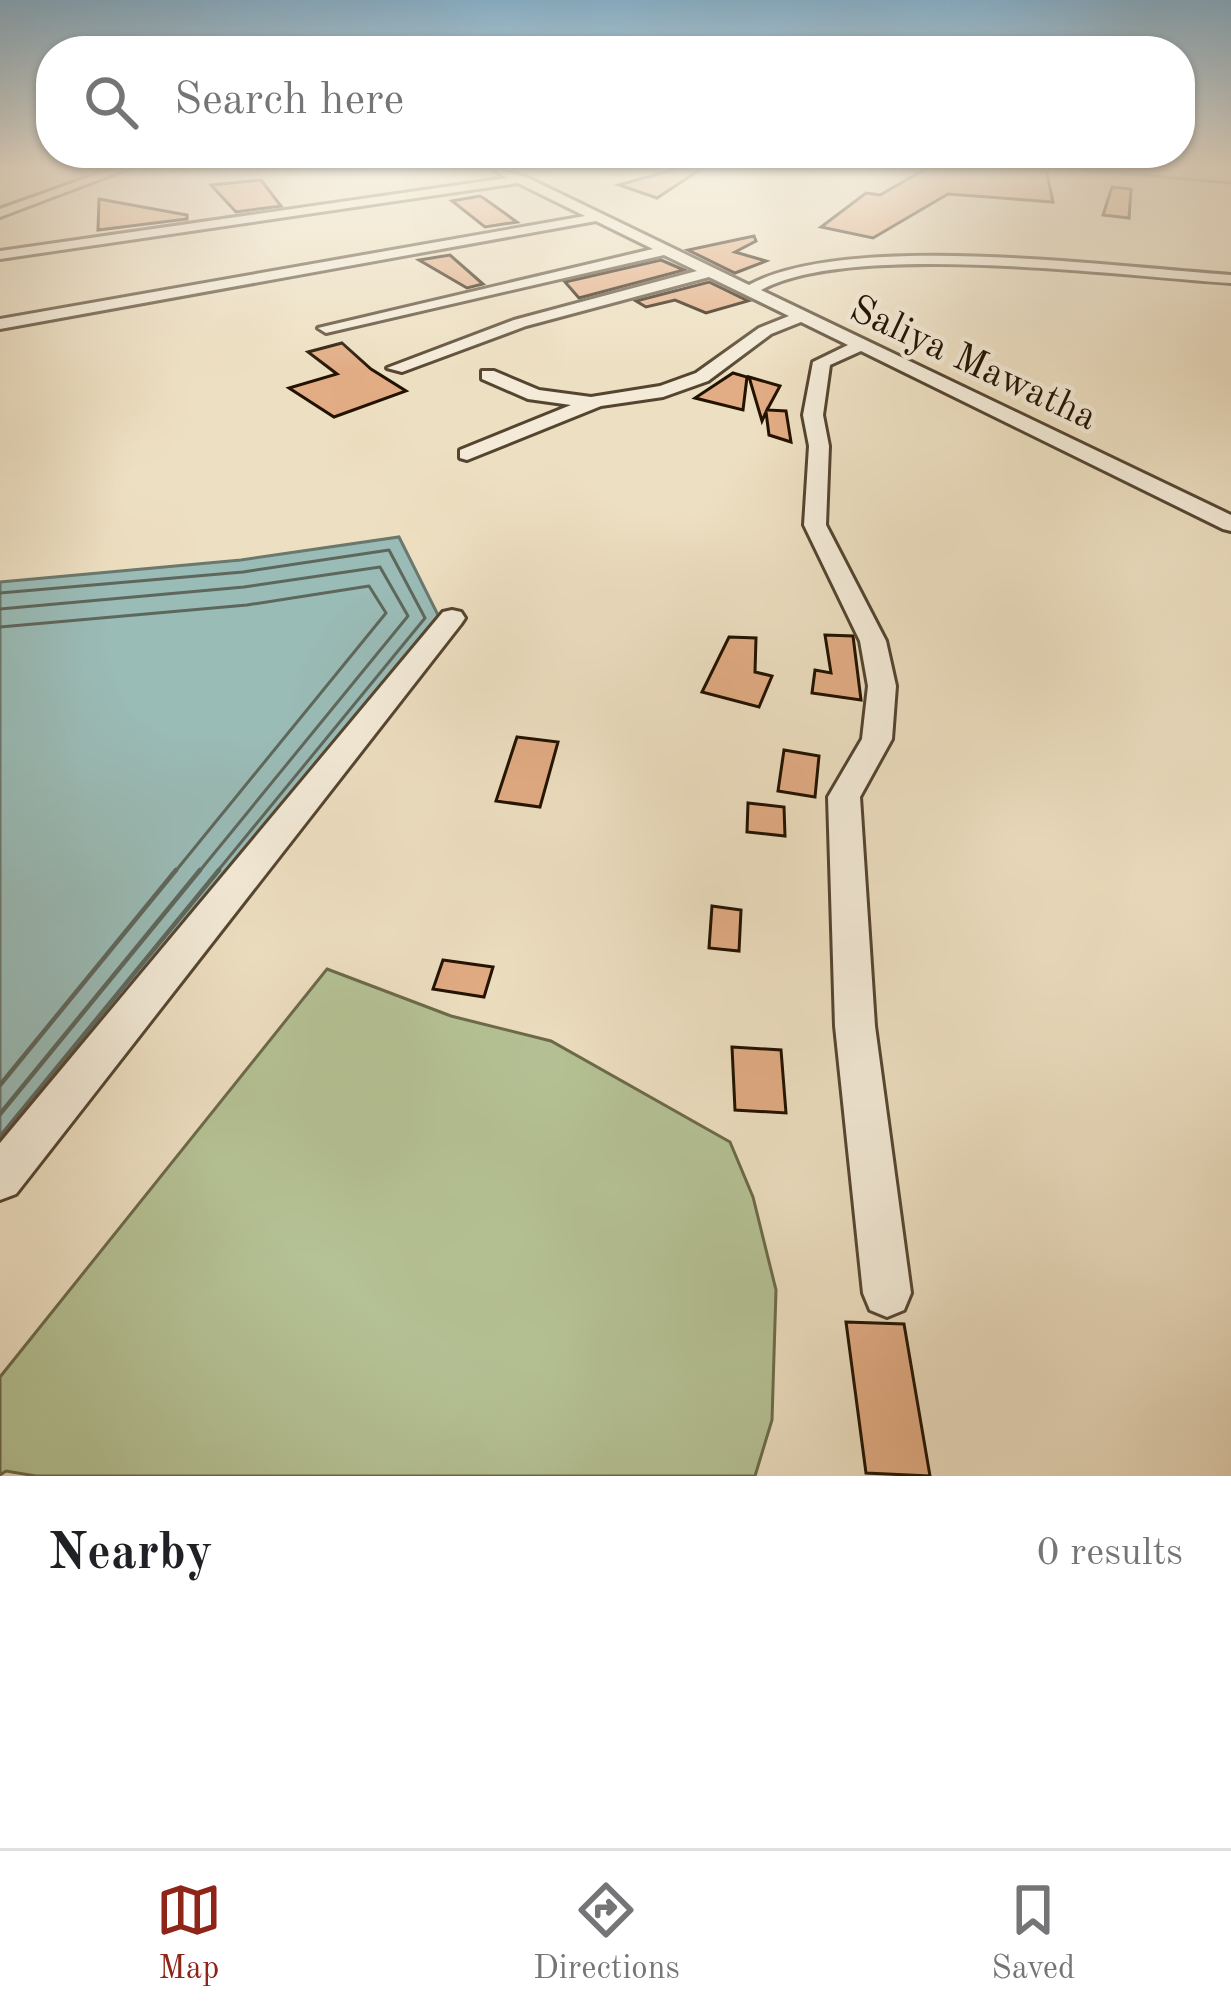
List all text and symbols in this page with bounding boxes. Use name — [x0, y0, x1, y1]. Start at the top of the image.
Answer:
search box — [36, 36, 1195, 168]
icon: search — [78, 69, 144, 135]
text: Search here — [174, 79, 404, 124]
street label: Saliya Mawatha — [844, 290, 1102, 438]
text: Nearby — [48, 1529, 213, 1580]
text: 0 results — [1037, 1534, 1183, 1573]
tab: Map — [156, 1877, 222, 1990]
tab: Directions — [533, 1877, 680, 1990]
tab: Saved — [991, 1877, 1075, 1990]

